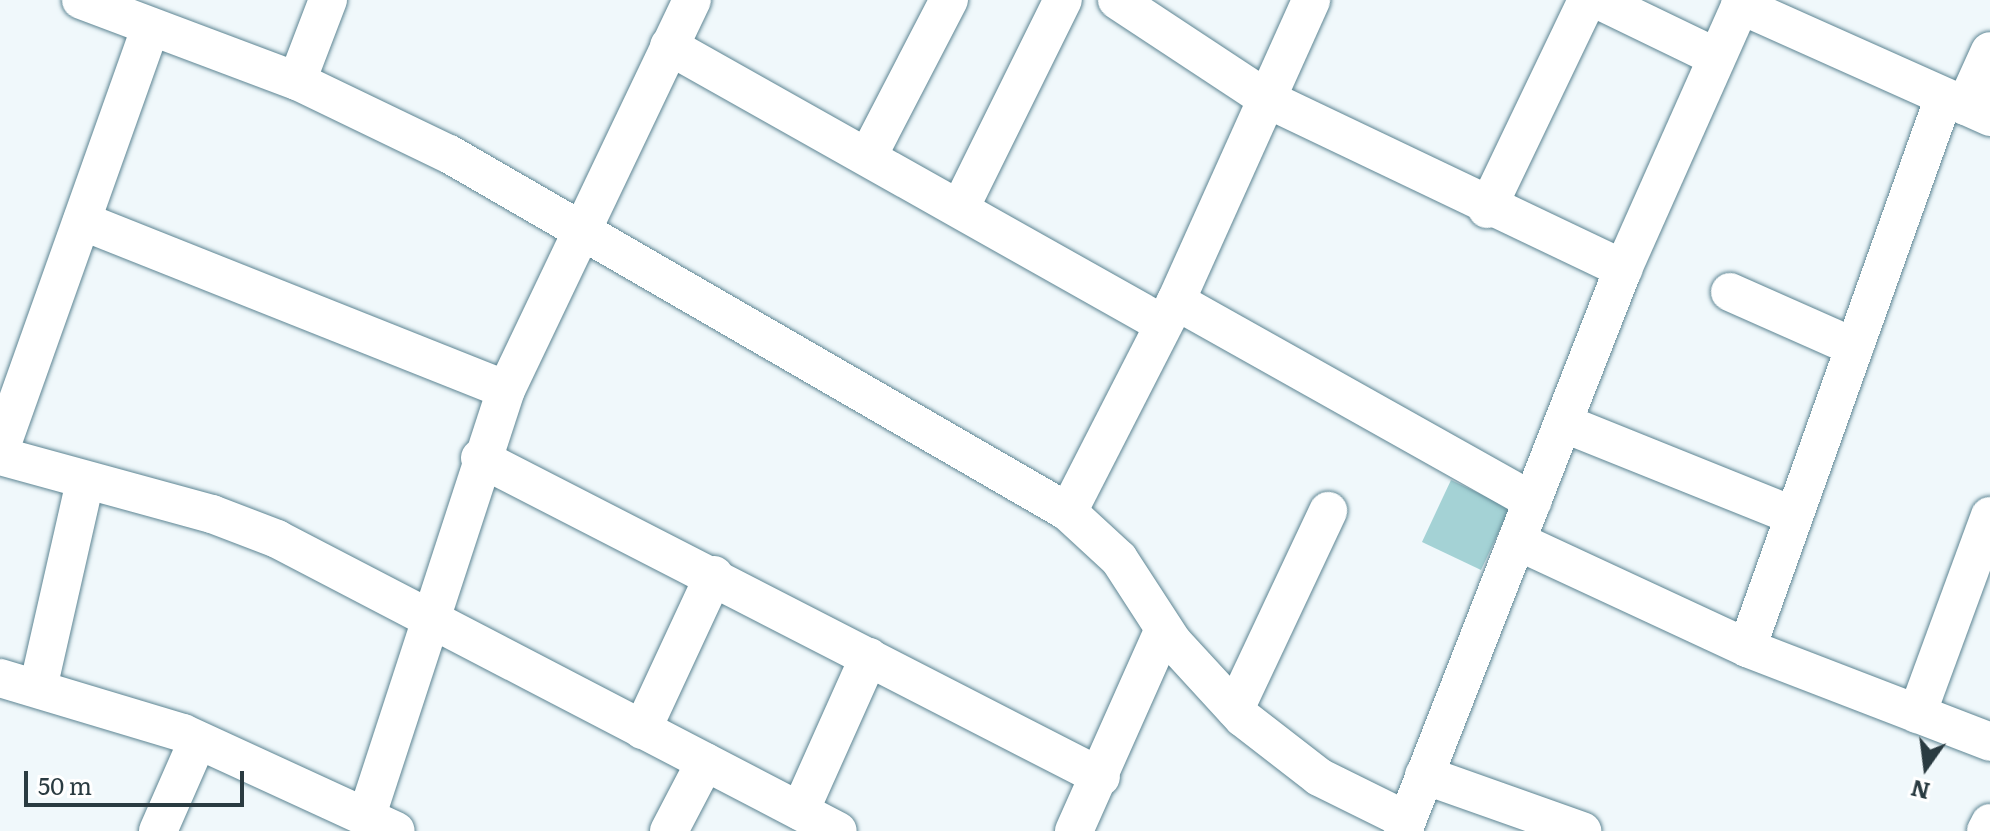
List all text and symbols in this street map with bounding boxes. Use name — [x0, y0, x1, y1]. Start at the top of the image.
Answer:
north arrow — [1886, 727, 1966, 807]
scale bar — [28, 755, 248, 805]
text: 50 m — [38, 767, 92, 802]
text: N — [1907, 773, 1933, 809]

